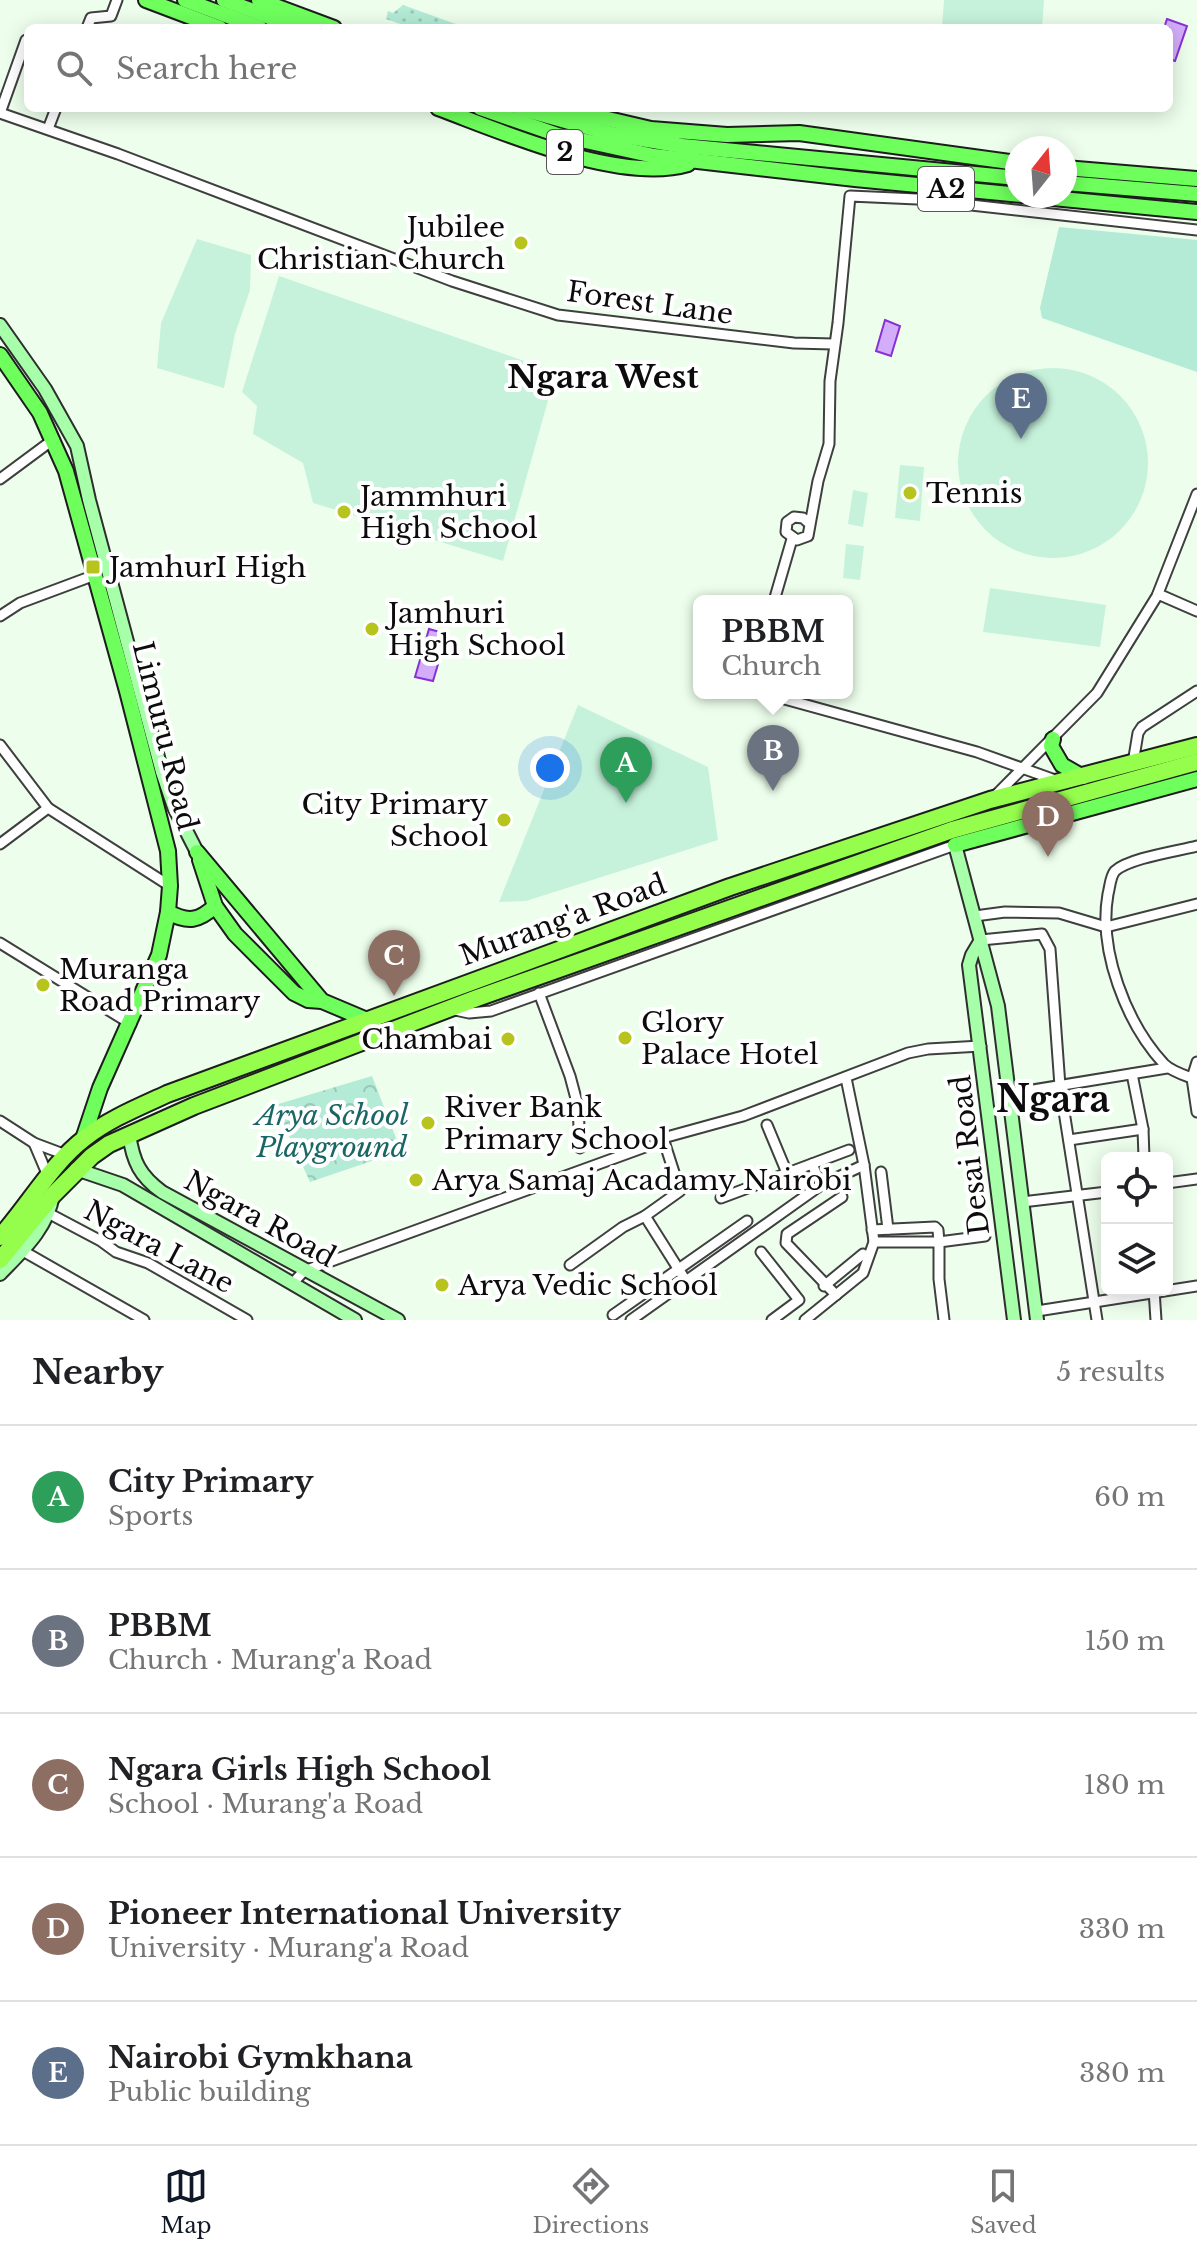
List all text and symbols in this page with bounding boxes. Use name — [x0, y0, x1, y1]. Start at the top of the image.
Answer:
search box — [24, 24, 1173, 112]
icon: search — [52, 46, 96, 90]
text: Search here — [116, 50, 297, 87]
road number: 2 — [547, 130, 583, 174]
north arrow — [1005, 136, 1077, 208]
road number: A2 — [918, 167, 974, 211]
place label: Jubilee Christian Church — [257, 210, 505, 277]
marker: Jubilee Christian Church — [512, 234, 530, 252]
street label: Forest Lane — [565, 274, 735, 332]
district label: Ngara West — [507, 357, 699, 397]
pin: E — [995, 373, 1047, 439]
place label: Tennis — [926, 476, 1022, 511]
place label: Jammhuri High School — [356, 479, 538, 546]
marker: Tennis — [901, 484, 919, 502]
marker: Jammhuri High School — [335, 503, 353, 521]
place label: JamhurI High — [105, 550, 306, 585]
marker: JamhurI High — [84, 558, 102, 576]
popup — [693, 595, 853, 699]
place label: Jamhuri High School — [384, 596, 566, 663]
text: PBBM — [721, 613, 825, 650]
marker: Jamhuri High School — [363, 620, 381, 638]
street label: Limuru Road — [125, 638, 205, 834]
text: Church — [721, 650, 821, 682]
pin: B — [747, 725, 799, 791]
pin: A — [600, 737, 652, 803]
your location — [530, 748, 570, 788]
place label: City Primary School — [301, 787, 488, 854]
pin: D — [1022, 791, 1074, 857]
marker: City Primary School — [495, 811, 513, 829]
street label: Murang'a Road — [455, 866, 671, 974]
pin: C — [368, 930, 420, 996]
place label: Muranga Road Primary — [59, 952, 261, 1019]
marker: Muranga Road Primary — [34, 976, 52, 994]
place label: Glory Palace Hotel — [641, 1005, 818, 1072]
place label: Chambai — [361, 1022, 492, 1057]
marker: Glory Palace Hotel — [616, 1029, 634, 1047]
marker: Chambai — [499, 1030, 517, 1048]
street label: Desai Road — [943, 1073, 997, 1237]
district label: Ngara — [996, 1077, 1110, 1122]
place label: River Bank Primary School — [444, 1090, 668, 1157]
park label: Arya School Playground — [251, 1098, 409, 1165]
marker: River Bank Primary School — [419, 1114, 437, 1132]
map controls — [1101, 1152, 1173, 1296]
button: locate — [1101, 1152, 1173, 1224]
street label: Ngara Road — [178, 1163, 342, 1275]
place label: Arya Samaj Acadamy Nairobi — [431, 1163, 852, 1198]
marker: Arya Samaj Acadamy Nairobi — [407, 1171, 425, 1189]
street label: Ngara Lane — [78, 1193, 240, 1301]
button: layers — [1101, 1224, 1173, 1296]
place label: Arya Vedic School — [457, 1268, 718, 1303]
marker: Arya Vedic School — [433, 1276, 451, 1294]
text: Nearby — [32, 1351, 164, 1393]
text: 5 results — [1056, 1356, 1165, 1388]
text: City Primary — [108, 1463, 313, 1500]
text: A — [47, 1481, 69, 1513]
text: 60 m — [1094, 1481, 1165, 1513]
text: Sports — [108, 1500, 193, 1532]
text: PBBM — [108, 1607, 212, 1644]
text: B — [48, 1625, 68, 1657]
text: 150 m — [1085, 1625, 1165, 1657]
text: Church · Murang'a Road — [108, 1644, 432, 1676]
text: Ngara Girls High School — [108, 1751, 491, 1788]
text: C — [47, 1769, 69, 1801]
text: 180 m — [1084, 1769, 1165, 1801]
text: School · Murang'a Road — [108, 1788, 423, 1820]
text: Pioneer International University — [108, 1895, 621, 1932]
text: D — [46, 1913, 70, 1945]
text: 330 m — [1079, 1913, 1165, 1945]
text: University · Murang'a Road — [108, 1932, 469, 1964]
text: Nairobi Gymkhana — [108, 2039, 413, 2076]
text: E — [48, 2057, 68, 2089]
text: 380 m — [1079, 2057, 1165, 2089]
text: Public building — [108, 2076, 311, 2108]
tab: Map — [160, 2164, 212, 2239]
tab: Directions — [532, 2164, 649, 2239]
tab: Saved — [970, 2164, 1037, 2239]

